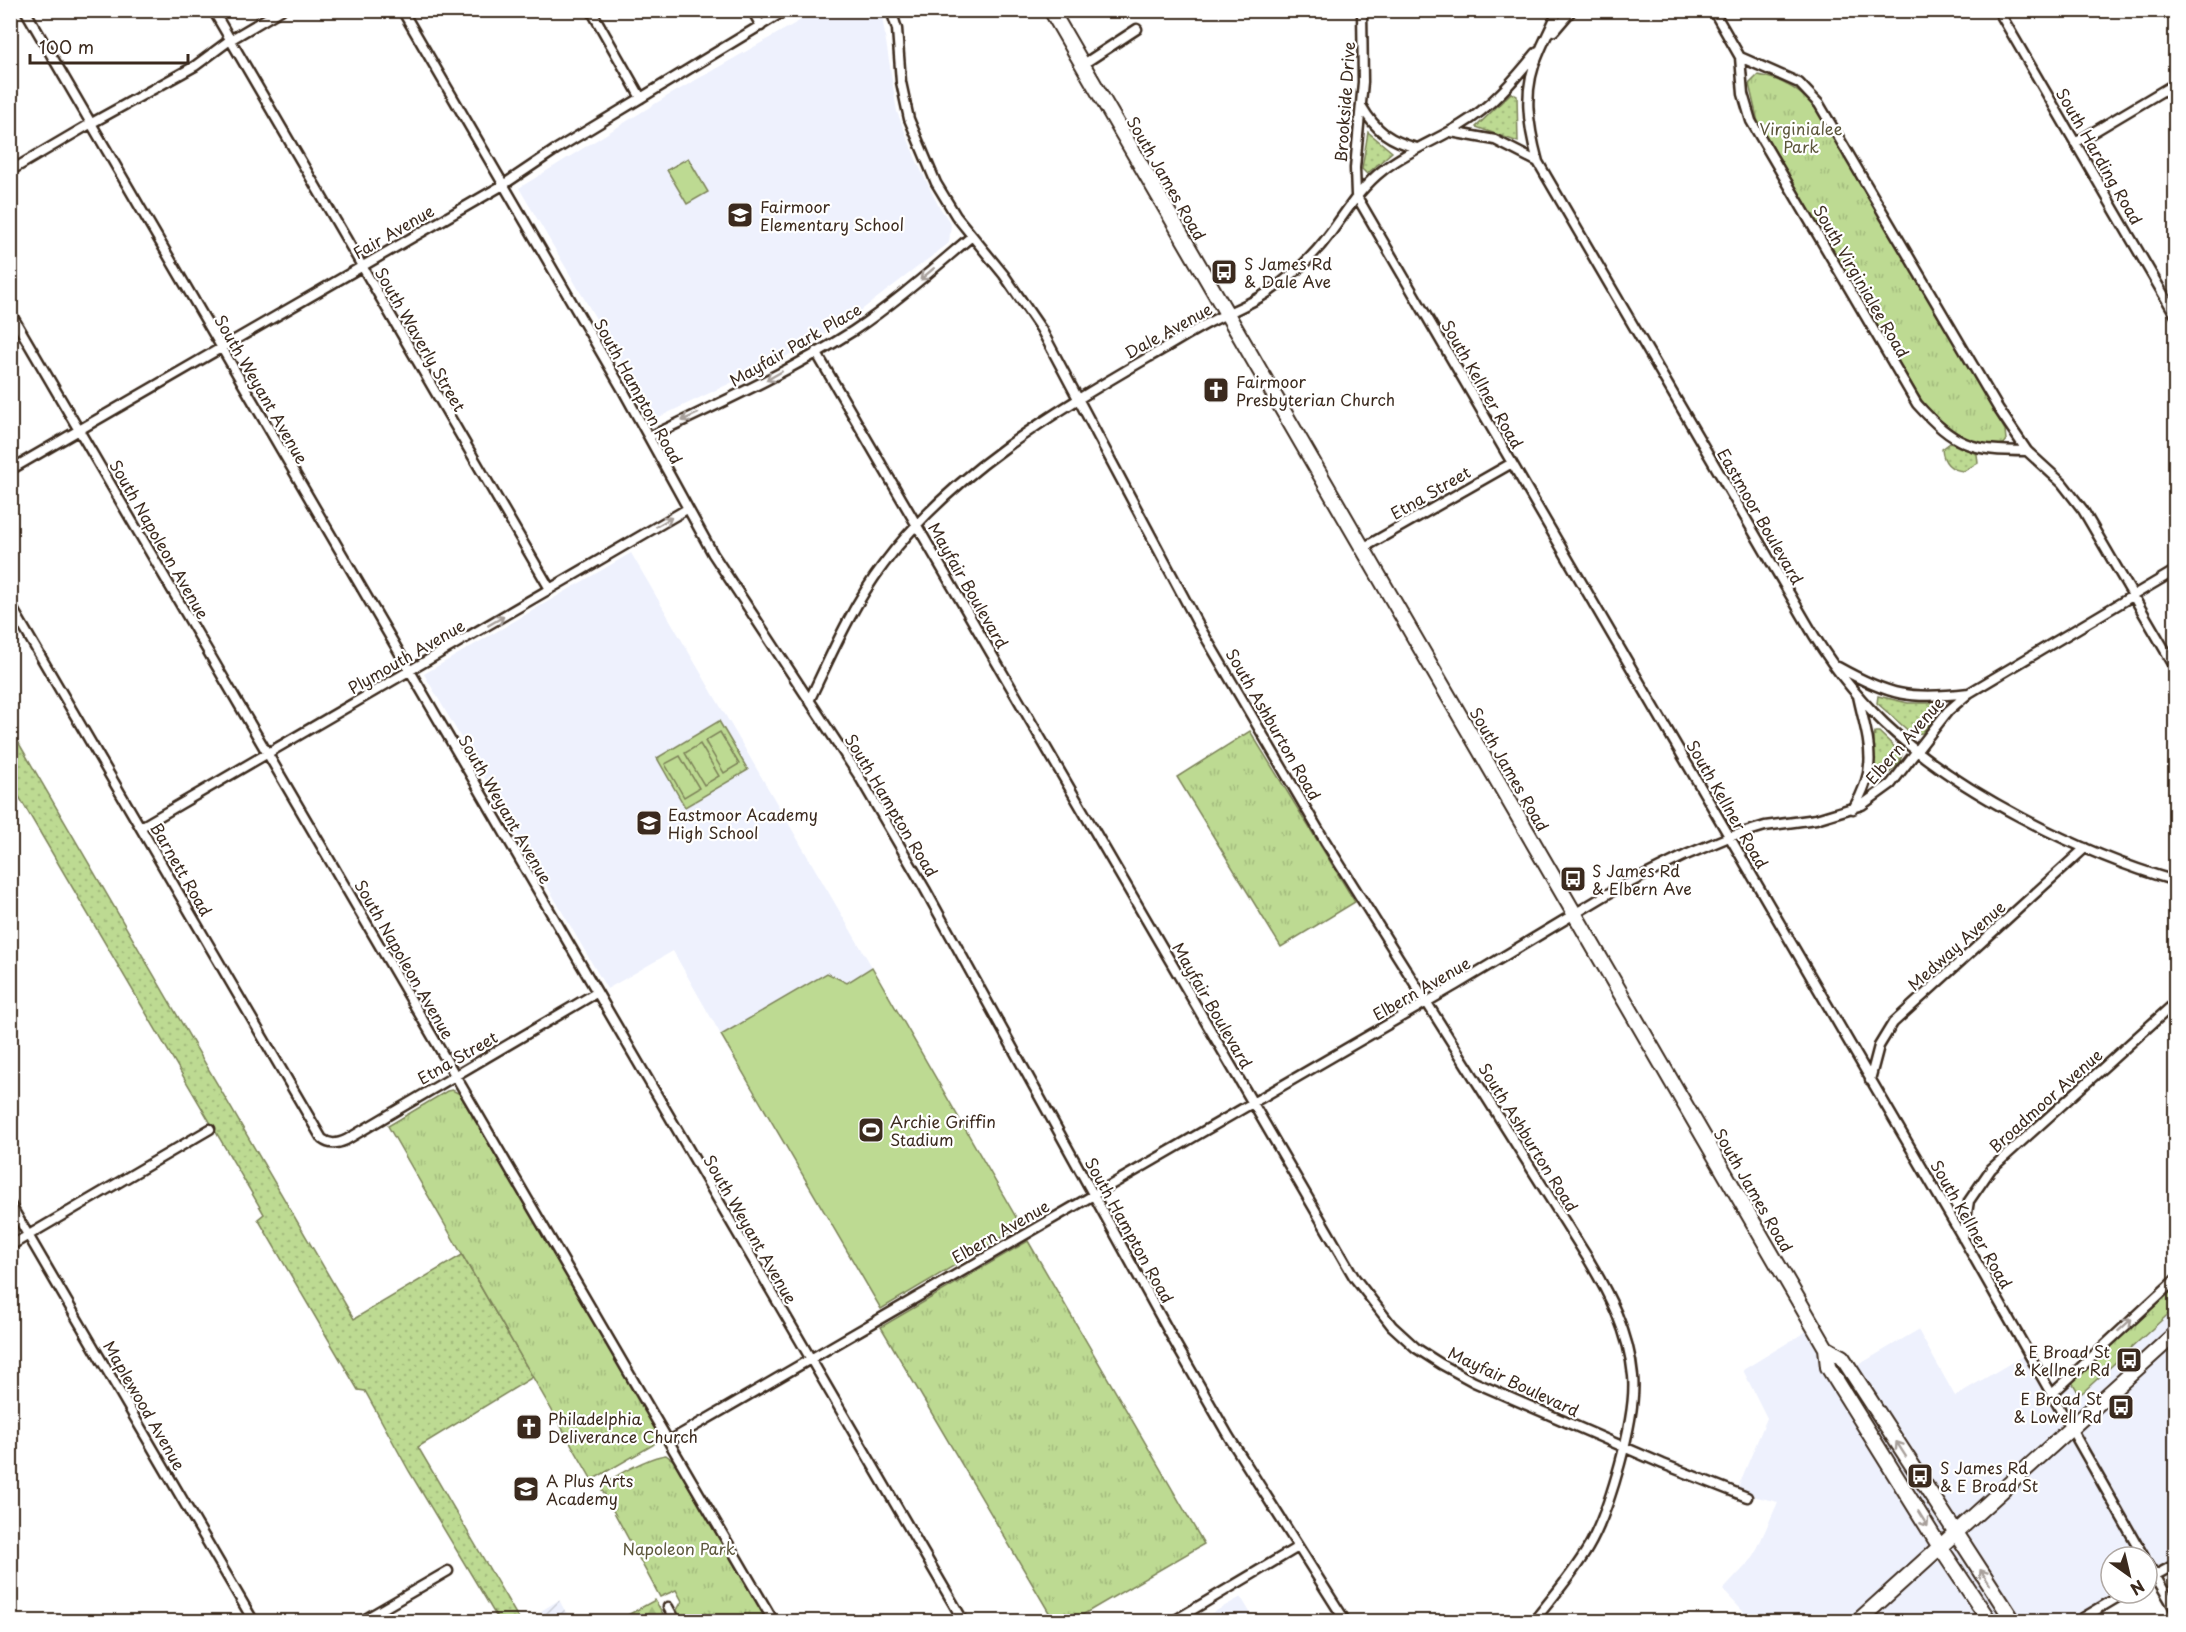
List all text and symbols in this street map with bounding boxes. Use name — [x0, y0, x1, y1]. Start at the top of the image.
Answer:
scale bar — [30, 27, 188, 65]
text: 100 m — [39, 33, 94, 60]
street label: Brookside Drive — [1328, 41, 1360, 163]
street label: South Harding Road — [2051, 83, 2149, 229]
street label: South James Road — [1122, 112, 1212, 244]
park label: Virginialee Park — [1760, 116, 1843, 158]
place label: Fairmoor Elementary School — [760, 194, 904, 236]
street label: Fair Avenue — [348, 198, 438, 264]
school or university icon: Fairmoor Elementary School — [725, 200, 755, 230]
street label: South Virginialee Road — [1808, 200, 1916, 362]
place label: S James Rd & Dale Ave — [1244, 251, 1332, 293]
bus stop icon: S James Rd & Dale Ave — [1209, 257, 1239, 287]
street label: South Waverly Street — [370, 262, 472, 416]
one-way arrow — [920, 267, 935, 281]
street label: Mayfair Park Place — [724, 296, 866, 392]
street label: Dale Avenue — [1120, 296, 1216, 364]
street label: South Weyant Avenue — [210, 310, 315, 468]
street label: South Hampton Road — [589, 314, 689, 468]
street label: South Kellner Road — [1436, 315, 1530, 453]
place label: Fairmoor Presbyterian Church — [1236, 369, 1395, 411]
one-way arrow — [766, 370, 783, 382]
church icon: Fairmoor Presbyterian Church — [1201, 375, 1231, 405]
one-way arrow — [681, 412, 699, 424]
street label: Eastmoor Boulevard — [1712, 443, 1810, 589]
street label: South Napoleon Avenue — [105, 455, 216, 623]
street label: Etna Street — [1386, 459, 1474, 525]
one-way arrow — [655, 516, 672, 528]
street label: Mayfair Boulevard — [923, 517, 1015, 653]
street label: Plymouth Avenue — [343, 613, 469, 699]
one-way arrow — [487, 615, 504, 627]
street label: South Ashburton Road — [1221, 644, 1327, 804]
street label: Elbern Avenue — [1859, 691, 1949, 789]
street label: South James Road — [1465, 703, 1555, 835]
street label: South Hampton Road — [840, 729, 944, 881]
street label: South Weyant Avenue — [454, 730, 559, 888]
street label: South Kellner Road — [1681, 735, 1775, 873]
place label: Eastmoor Academy High School — [668, 802, 818, 844]
school or university icon: Eastmoor Academy High School — [634, 808, 664, 838]
street label: Barnett Road — [146, 818, 218, 920]
place label: S James Rd & Elbern Ave — [1592, 858, 1692, 900]
bus stop icon: S James Rd & Elbern Ave — [1558, 864, 1588, 894]
street label: South Napoleon Avenue — [350, 875, 461, 1043]
street label: Medway Avenue — [1902, 894, 2010, 995]
street label: Mayfair Boulevard — [1167, 937, 1259, 1073]
street label: Elbern Avenue — [1368, 950, 1475, 1026]
street label: Etna Street — [413, 1024, 501, 1090]
street label: Broadmoor Avenue — [1983, 1042, 2107, 1158]
street label: South Ashburton Road — [1473, 1058, 1585, 1216]
place label: Archie Griffin Stadium — [890, 1109, 996, 1151]
sports icon: Archie Griffin Stadium — [856, 1115, 886, 1145]
street label: South James Road — [1709, 1124, 1799, 1256]
street label: South Weyant Avenue — [699, 1150, 804, 1308]
street label: South Hampton Road — [1080, 1153, 1180, 1307]
street label: South Kellner Road — [1925, 1155, 2019, 1293]
street label: Elbern Avenue — [947, 1193, 1054, 1269]
one-way arrow — [2117, 1318, 2132, 1332]
street label: Maplewood Avenue — [98, 1336, 192, 1474]
place label: E Broad St & Kellner Rd — [2014, 1339, 2110, 1381]
street label: Mayfair Boulevard — [1445, 1340, 1584, 1422]
bus stop icon: E Broad St & Kellner Rd — [2114, 1345, 2144, 1375]
place label: E Broad St & Lowell Rd — [2014, 1386, 2102, 1428]
bus stop icon: E Broad St & Lowell Rd — [2106, 1392, 2136, 1422]
place label: Philadelphia Deliverance Church — [548, 1406, 698, 1448]
church icon: Philadelphia Deliverance Church — [514, 1412, 544, 1442]
one-way arrow — [1894, 1441, 1906, 1458]
place label: S James Rd & E Broad St — [1940, 1455, 2038, 1497]
bus stop icon: S James Rd & E Broad St — [1905, 1461, 1935, 1491]
place label: A Plus Arts Academy — [546, 1468, 633, 1510]
school or university icon: A Plus Arts Academy — [511, 1474, 541, 1504]
one-way arrow — [1917, 1510, 1929, 1527]
park label: Napoleon Park — [623, 1536, 736, 1560]
north arrow — [2099, 1545, 2159, 1605]
one-way arrow — [1979, 1569, 1991, 1586]
text: N — [2126, 1575, 2150, 1602]

